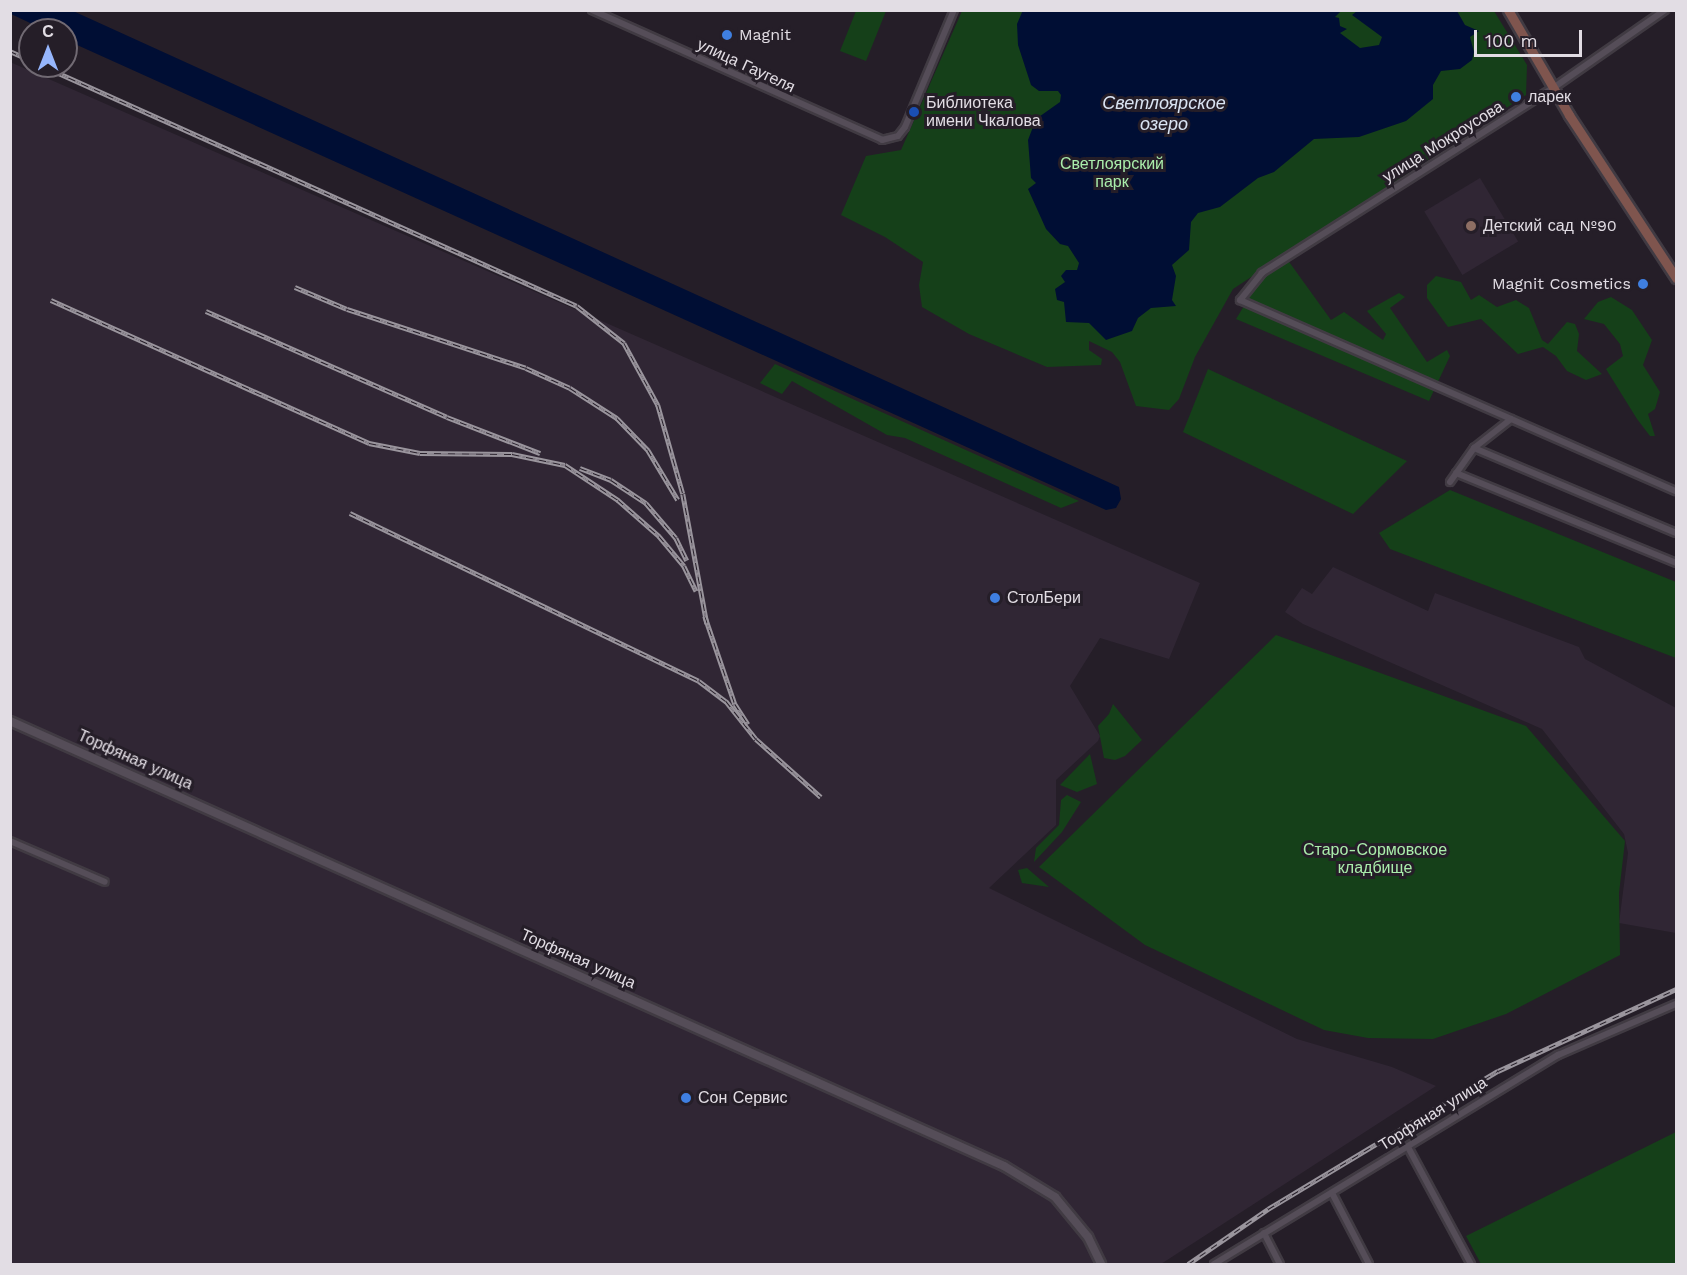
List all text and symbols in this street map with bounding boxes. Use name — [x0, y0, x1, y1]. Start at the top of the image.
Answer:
north arrow — [18, 18, 78, 78]
scale bar — [1477, 18, 1585, 56]
text: С — [42, 22, 54, 41]
place label: Magnit — [739, 25, 791, 45]
marker: Magnit — [720, 28, 734, 42]
text: 100 m — [1485, 30, 1538, 51]
street label: улица Гаугеля — [694, 35, 798, 97]
place label: ларек — [1528, 87, 1571, 107]
marker: ларек — [1509, 90, 1523, 104]
place label: Библиотека имени Чкалова — [926, 93, 1041, 131]
water label: Светлоярское озеро — [1102, 93, 1226, 136]
street label: улица Мокроусова — [1379, 97, 1507, 187]
marker: Библиотека имени Чкалова — [907, 105, 921, 119]
park label: Светлоярский парк — [1060, 154, 1164, 192]
place label: Детский сад №90 — [1483, 216, 1617, 236]
marker: Детский сад №90 — [1464, 219, 1478, 233]
place label: Magnit Cosmetics — [1492, 274, 1631, 294]
marker: Magnit Cosmetics — [1636, 277, 1650, 291]
place label: СтолБери — [1007, 588, 1081, 608]
marker: СтолБери — [988, 591, 1002, 605]
street label: Торфяная улица — [75, 726, 195, 794]
park label: Старо-Сормовское кладбище — [1303, 840, 1447, 878]
street label: Торфяная улица — [518, 925, 638, 993]
street label: Торфяная улица — [1375, 1073, 1491, 1155]
place label: Сон Сервис — [698, 1088, 788, 1108]
marker: Сон Сервис — [679, 1091, 693, 1105]

